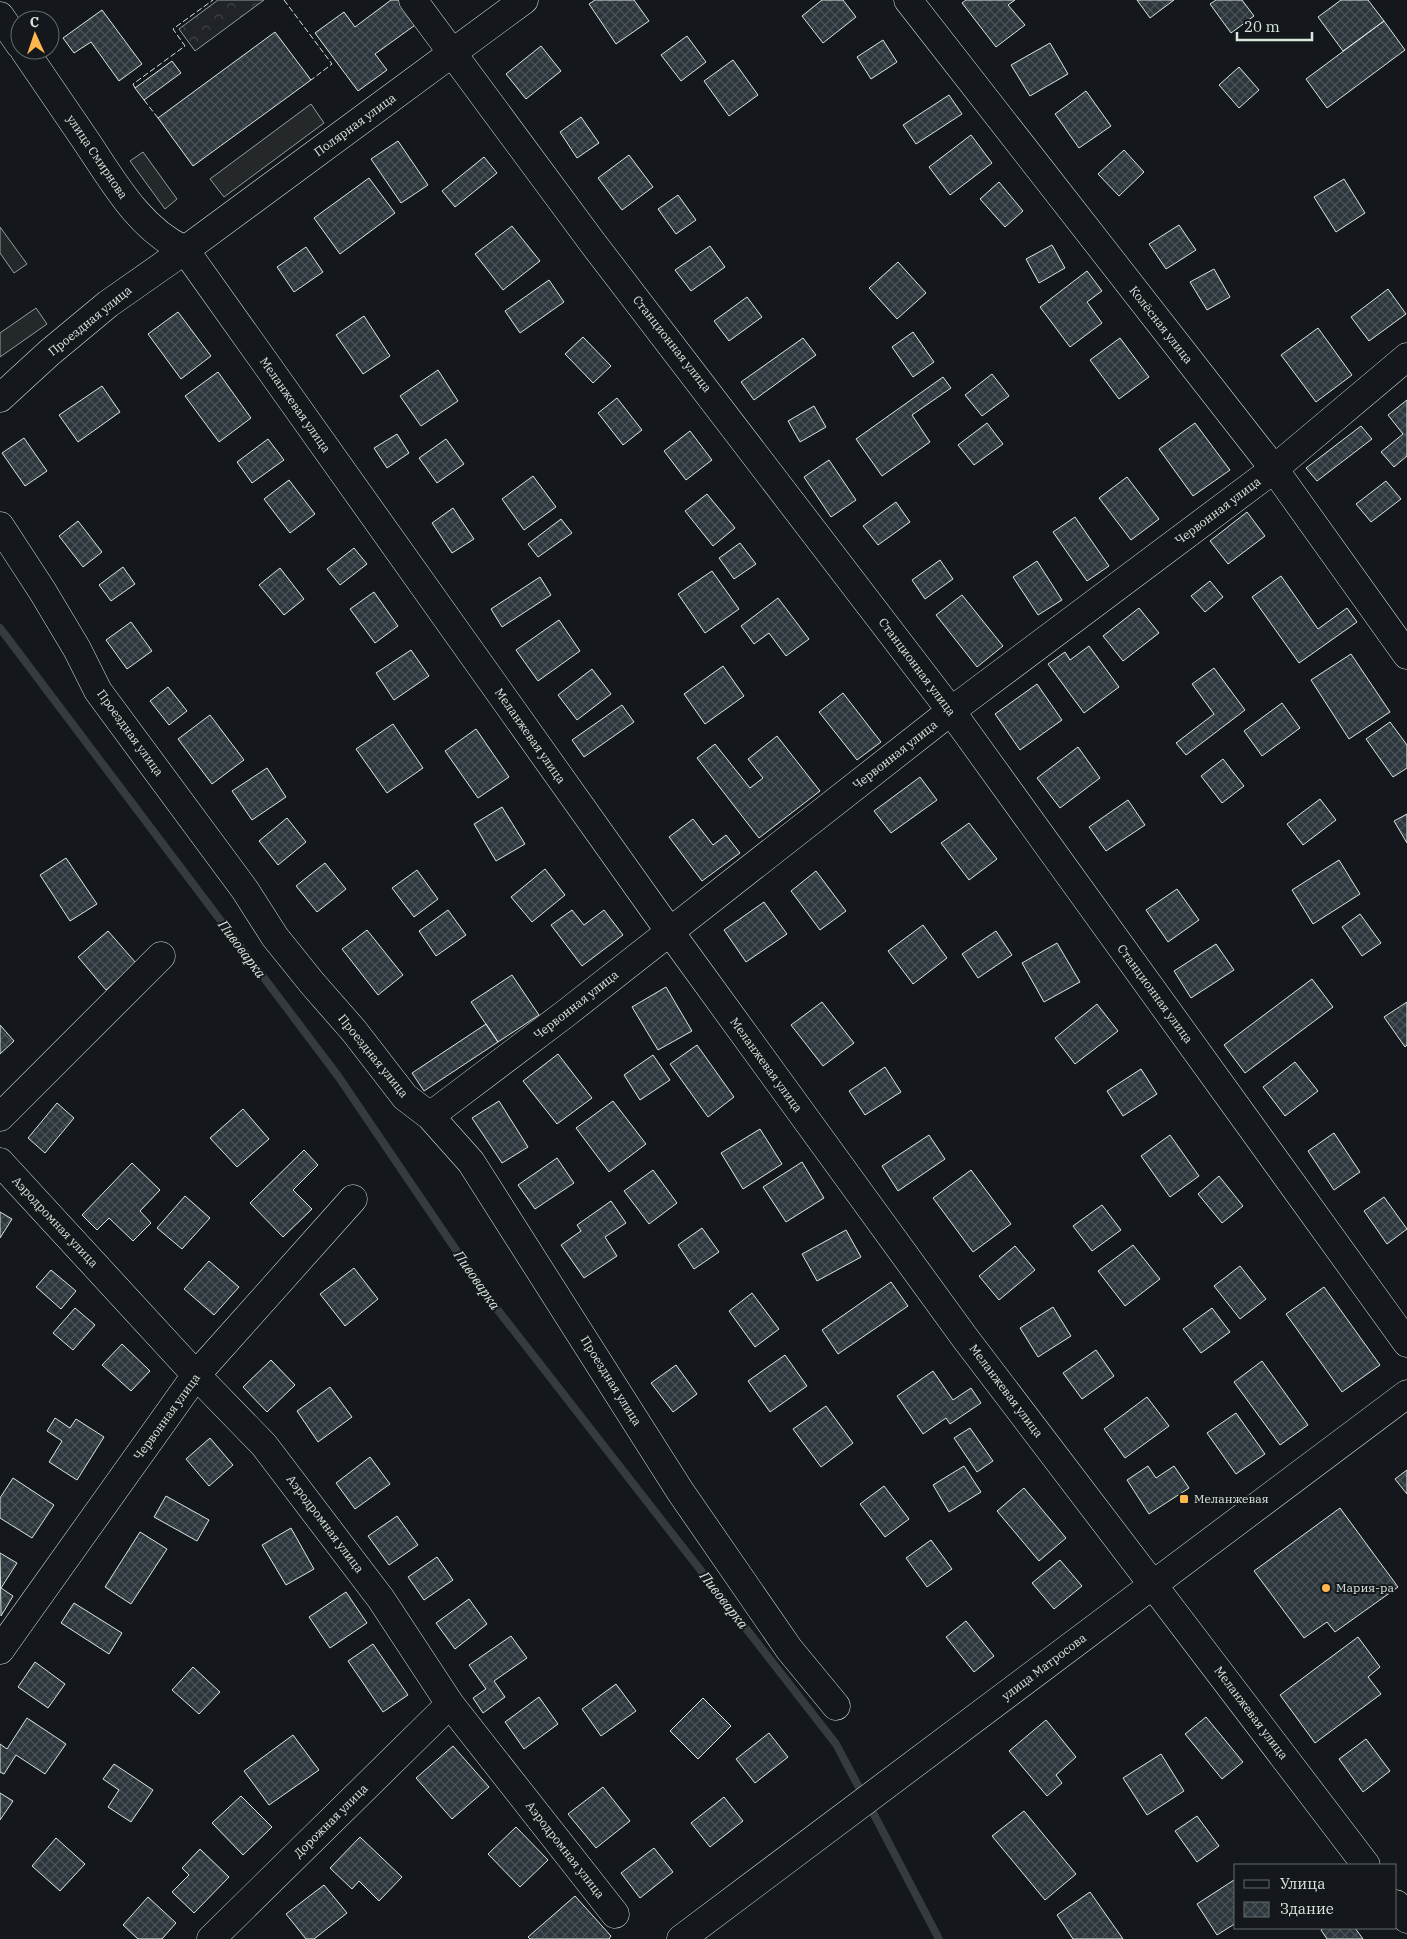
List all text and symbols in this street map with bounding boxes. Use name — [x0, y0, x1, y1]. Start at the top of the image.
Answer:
north arrow — [10, 10, 60, 60]
scale bar — [1237, 10, 1312, 42]
text: С — [29, 13, 39, 31]
text: 20 m — [1244, 17, 1280, 36]
street label: Полярная улица — [311, 90, 399, 159]
street label: улица Смирнова — [64, 112, 131, 202]
street label: Проездная улица — [45, 282, 135, 359]
street label: Колёсная улица — [1126, 283, 1197, 367]
street label: Станционная улица — [630, 292, 715, 395]
street label: Меланжевая улица — [257, 354, 334, 456]
street label: Червонная улица — [1172, 473, 1264, 548]
street label: Станционная улица — [876, 615, 959, 719]
street label: Меланжевая улица — [492, 685, 569, 787]
street label: Проездная улица — [94, 687, 167, 779]
street label: Червонная улица — [849, 717, 940, 792]
water label: Пивоварка — [214, 915, 270, 982]
street label: Станционная улица — [1114, 941, 1197, 1047]
street label: Червонная улица — [530, 967, 621, 1042]
street label: Проездная улица — [335, 1011, 412, 1101]
street label: Меланжевая улица — [727, 1015, 806, 1115]
street label: Аэродромная улица — [9, 1173, 102, 1271]
water label: Пивоварка — [449, 1246, 504, 1313]
street label: Проездная улица — [578, 1333, 645, 1429]
street label: Меланжевая улица — [966, 1341, 1047, 1441]
street label: Червонная улица — [130, 1370, 203, 1463]
street label: Аэродромная улица — [284, 1472, 367, 1576]
place label: Меланжевая — [1194, 1491, 1269, 1506]
marker: Меланжевая — [1178, 1493, 1190, 1505]
water label: Пивоварка — [695, 1567, 752, 1633]
place label: Мария-ра — [1336, 1580, 1394, 1595]
marker: Мария-ра — [1320, 1582, 1332, 1594]
street label: улица Матросова — [998, 1630, 1089, 1703]
street label: Меланжевая улица — [1211, 1663, 1292, 1763]
street label: Дорожная улица — [291, 1780, 371, 1861]
street label: Аэродромная улица — [523, 1798, 608, 1902]
legend — [1234, 1864, 1397, 1929]
text: Улица — [1280, 1874, 1325, 1893]
text: Здание — [1280, 1899, 1334, 1918]

